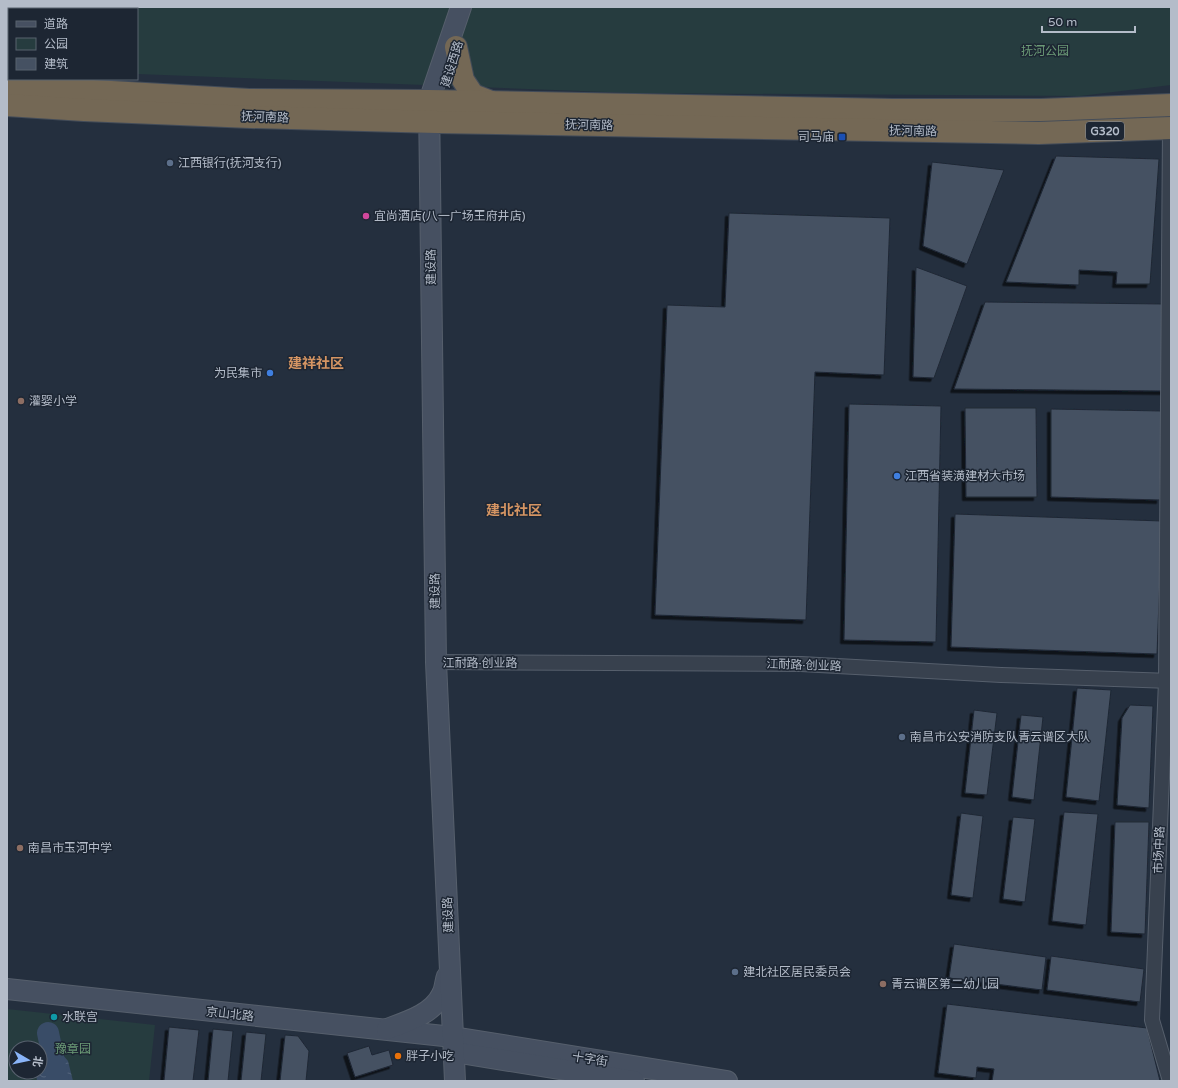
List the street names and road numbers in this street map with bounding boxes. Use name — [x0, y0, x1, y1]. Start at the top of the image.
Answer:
street label: 建设西路 — [438, 39, 466, 89]
street label: 抚河南路 — [241, 109, 289, 125]
street label: 抚河南路 — [565, 118, 613, 132]
road number: G320 — [1086, 122, 1124, 140]
street label: 抚河南路 — [889, 124, 937, 138]
street label: 建设路 — [424, 249, 438, 285]
street label: 建设路 — [428, 573, 442, 609]
street label: 江耐路·创业路 — [442, 656, 518, 670]
street label: 江耐路·创业路 — [766, 657, 842, 673]
street label: 市场中路 — [1151, 826, 1167, 874]
street label: 建设路 — [440, 897, 456, 933]
street label: 京山北路 — [205, 1005, 255, 1023]
street label: 十字街 — [571, 1049, 609, 1069]

